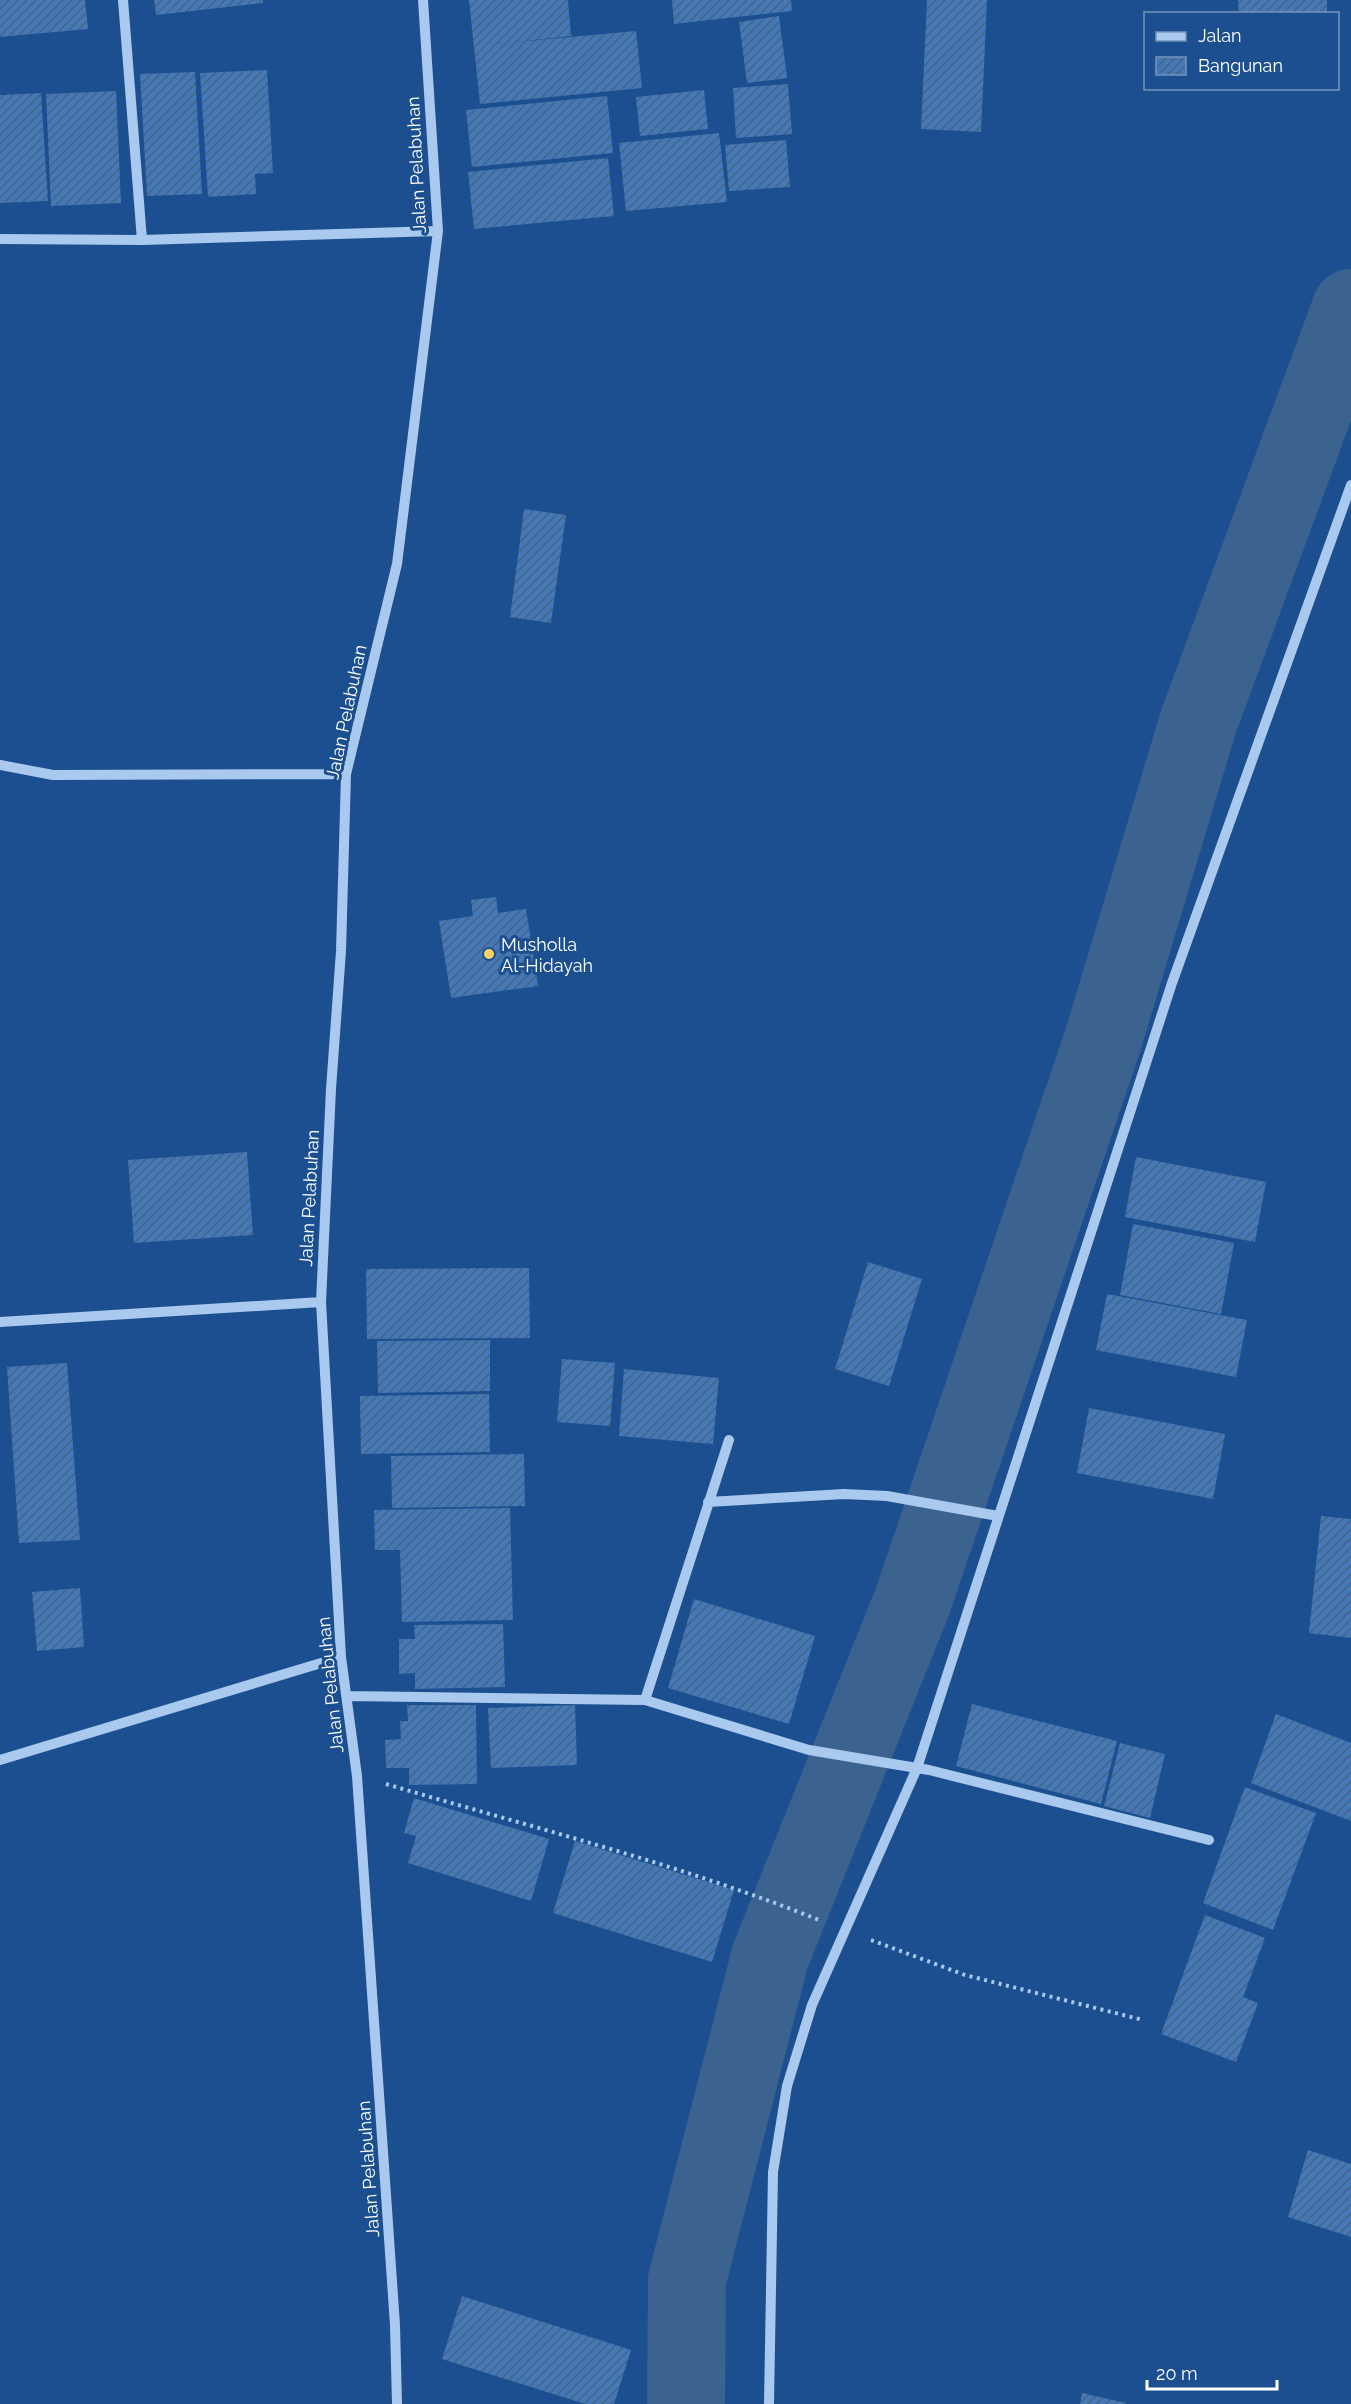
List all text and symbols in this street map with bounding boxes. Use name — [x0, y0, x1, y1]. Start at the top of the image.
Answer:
legend — [1144, 12, 1339, 90]
text: Jalan — [1198, 25, 1242, 46]
text: Bangunan — [1198, 55, 1283, 76]
street label: Jalan Pelabuhan — [402, 96, 430, 234]
street label: Jalan Pelabuhan — [321, 643, 371, 781]
place label: Musholla Al-Hidayah — [501, 934, 593, 976]
marker: Musholla Al-Hidayah — [482, 947, 496, 961]
street label: Jalan Pelabuhan — [295, 1129, 323, 1267]
street label: Jalan Pelabuhan — [312, 1616, 348, 1754]
street label: Jalan Pelabuhan — [353, 2100, 383, 2238]
scale bar — [1147, 2353, 1278, 2391]
text: 20 m — [1156, 2363, 1198, 2384]

